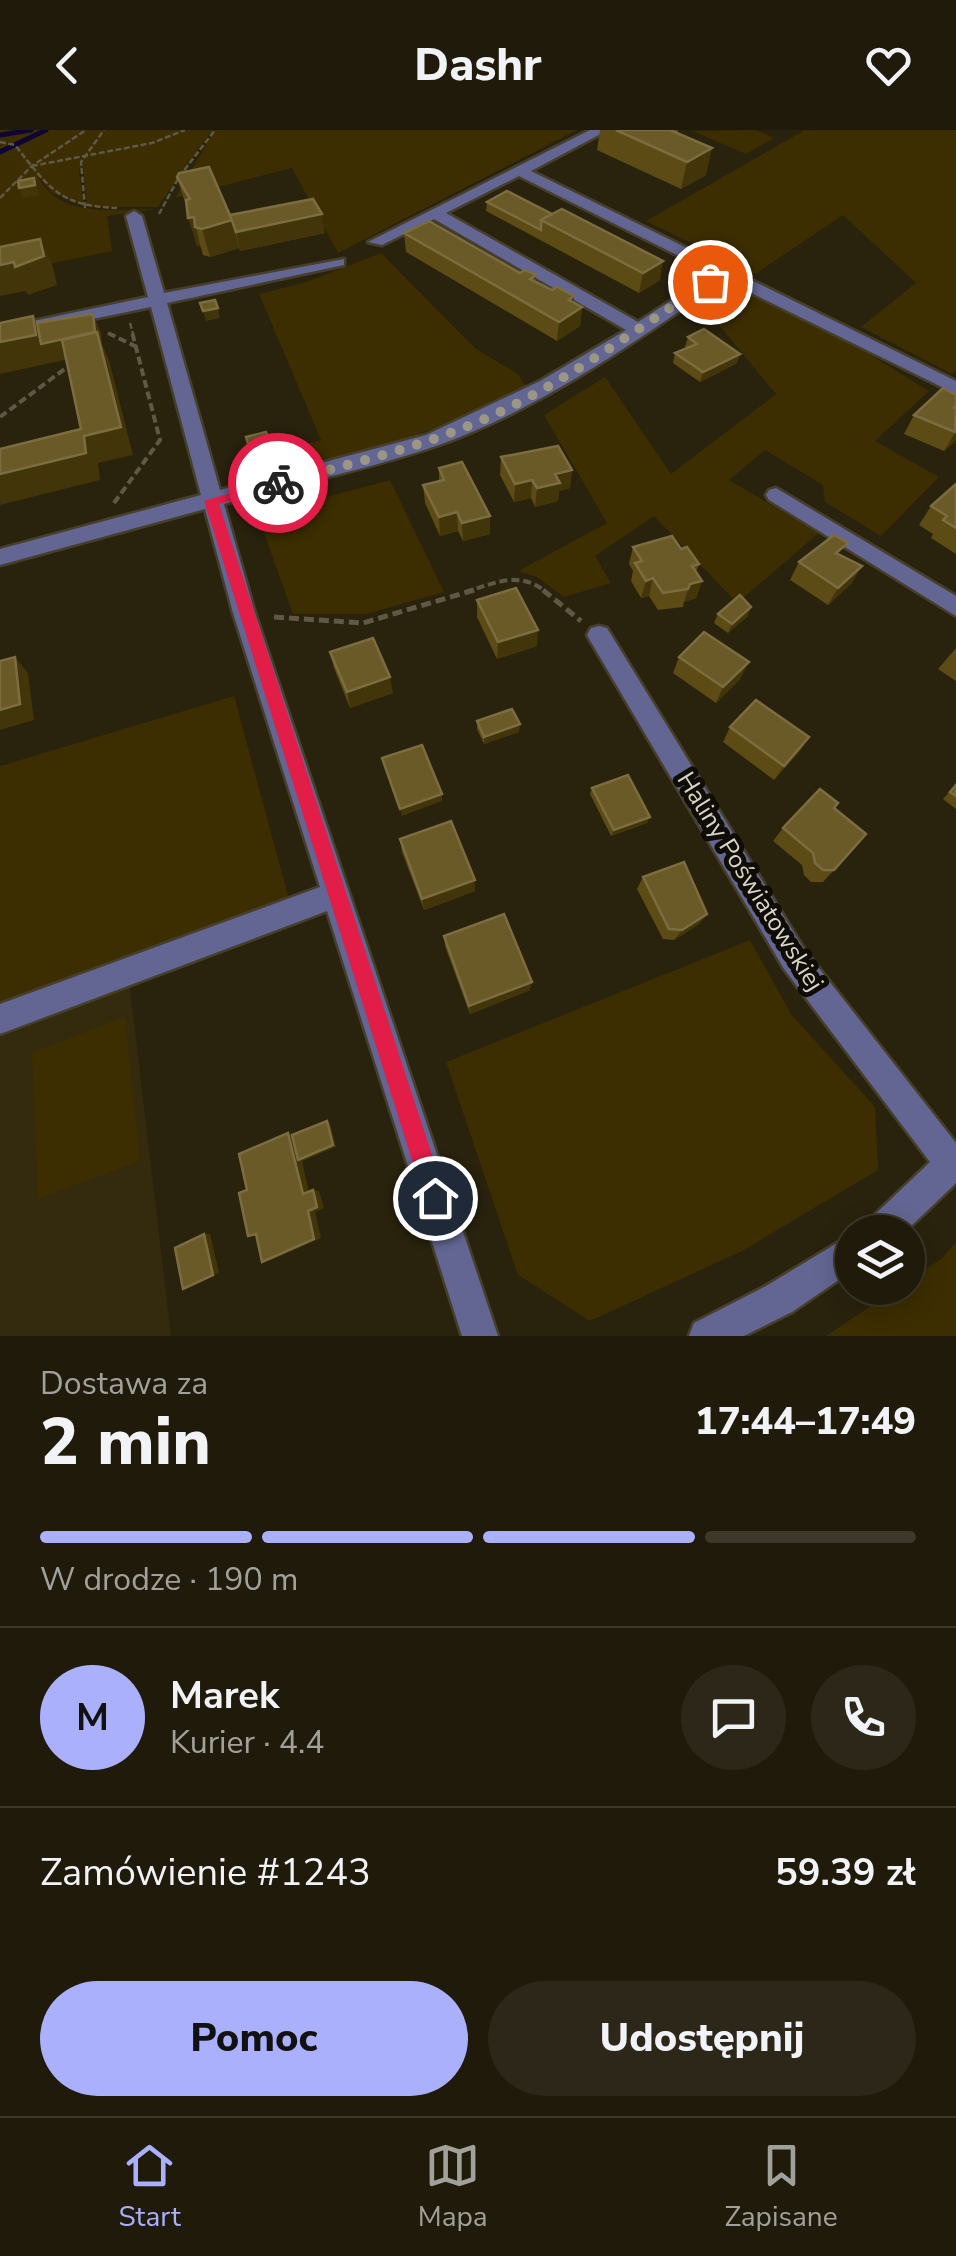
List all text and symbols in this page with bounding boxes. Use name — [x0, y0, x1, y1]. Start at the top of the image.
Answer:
text: Dashr — [414, 35, 542, 96]
icon: back — [40, 38, 95, 93]
icon: heart — [861, 38, 916, 93]
pin — [668, 240, 753, 325]
icon: bag — [683, 255, 738, 310]
courier — [228, 433, 328, 533]
icon: bike — [251, 456, 306, 511]
street label: Haliny Poświatowskiej — [669, 765, 831, 998]
pin — [393, 1156, 478, 1241]
icon: home — [408, 1171, 463, 1226]
map controls — [835, 1215, 925, 1305]
button: layers — [835, 1215, 925, 1305]
text: Dostawa za — [40, 1362, 208, 1405]
text: 17:44–17:49 — [695, 1396, 916, 1447]
text: 2 min — [40, 1398, 211, 1487]
text: W drodze · 190 m — [40, 1558, 298, 1601]
button: chat — [681, 1665, 786, 1770]
button: phone — [811, 1665, 916, 1770]
text: Marek — [170, 1670, 279, 1721]
text: M — [76, 1692, 109, 1743]
text: Kurier · 4.4 — [170, 1721, 324, 1764]
text: Zamówienie #1243 — [40, 1847, 371, 1898]
text: 59.39 zł — [775, 1847, 916, 1898]
button: Pomoc — [40, 1981, 468, 2096]
button: Udostępnij — [488, 1981, 916, 2096]
tab: Start — [118, 2138, 181, 2236]
tab: Mapa — [418, 2138, 488, 2236]
tab: Zapisane — [725, 2138, 838, 2236]

